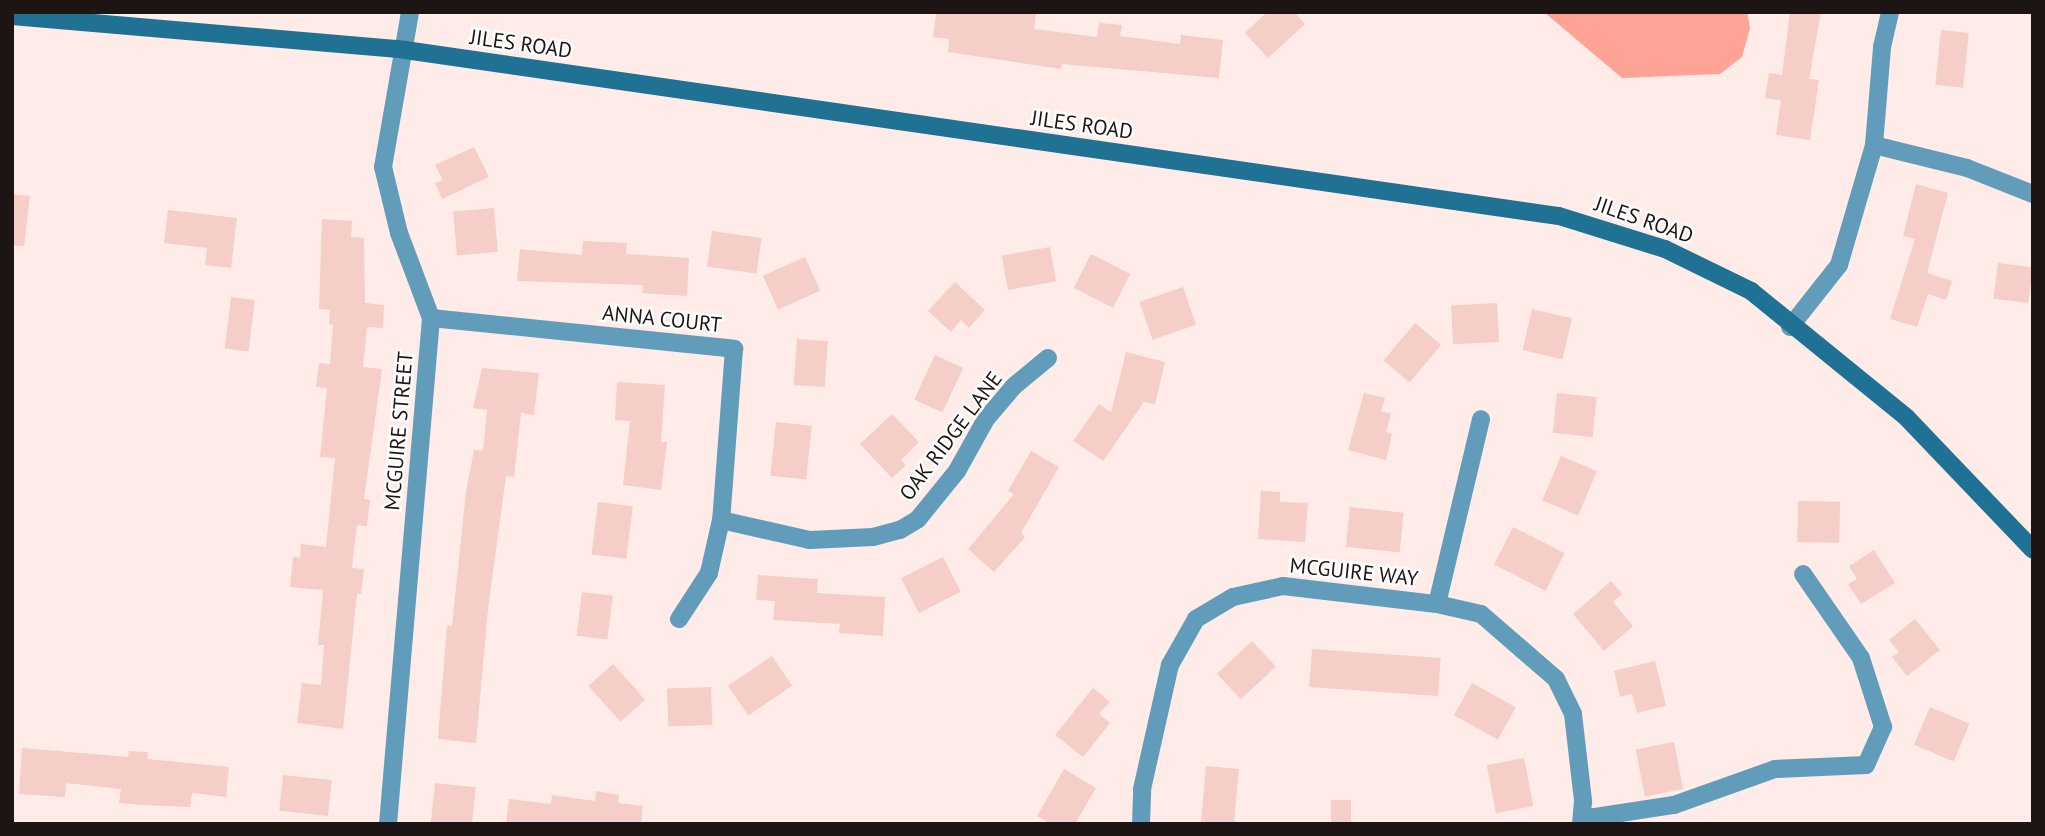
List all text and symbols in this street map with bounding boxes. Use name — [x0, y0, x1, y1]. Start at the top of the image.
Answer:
street label: JILES ROAD — [468, 24, 574, 64]
street label: JILES ROAD — [1029, 105, 1135, 145]
street label: JILES ROAD — [1591, 191, 1697, 249]
street label: ANNA COURT — [601, 300, 723, 338]
street label: MCGUIRE STREET — [379, 350, 419, 512]
street label: OAK RIDGE LANE — [894, 366, 1008, 506]
street label: MCGUIRE WAY — [1288, 553, 1420, 591]

